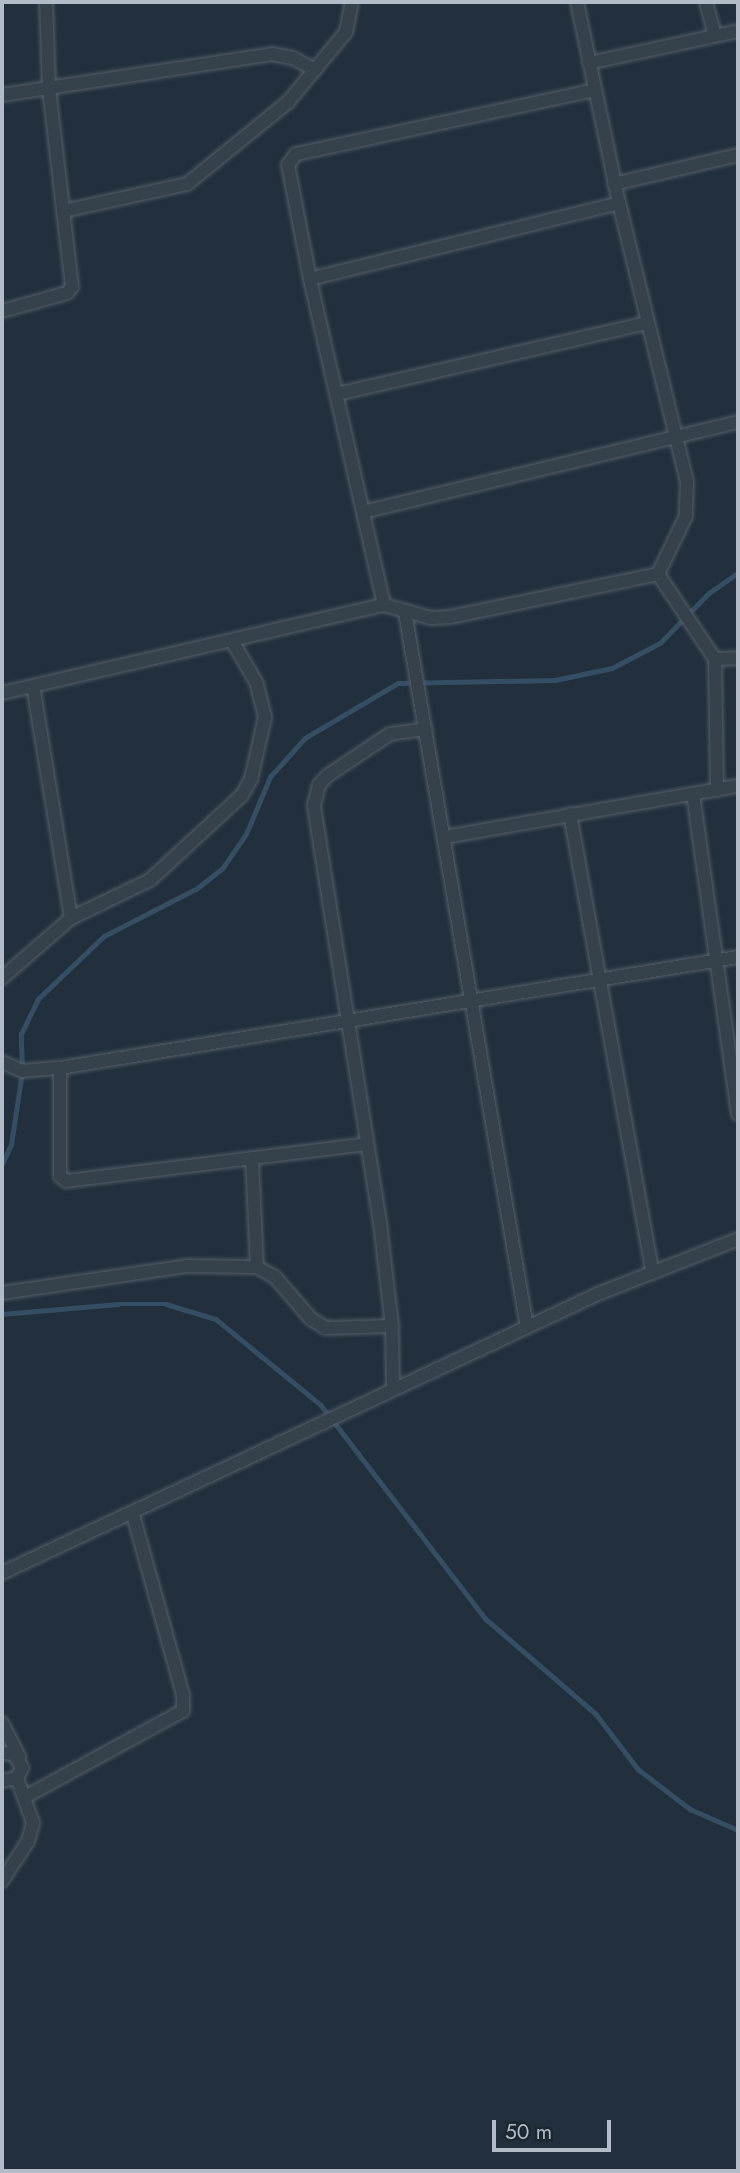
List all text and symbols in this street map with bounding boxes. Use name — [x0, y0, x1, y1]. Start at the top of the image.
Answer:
scale bar — [495, 2106, 614, 2150]
text: 50 m — [505, 2117, 552, 2147]

